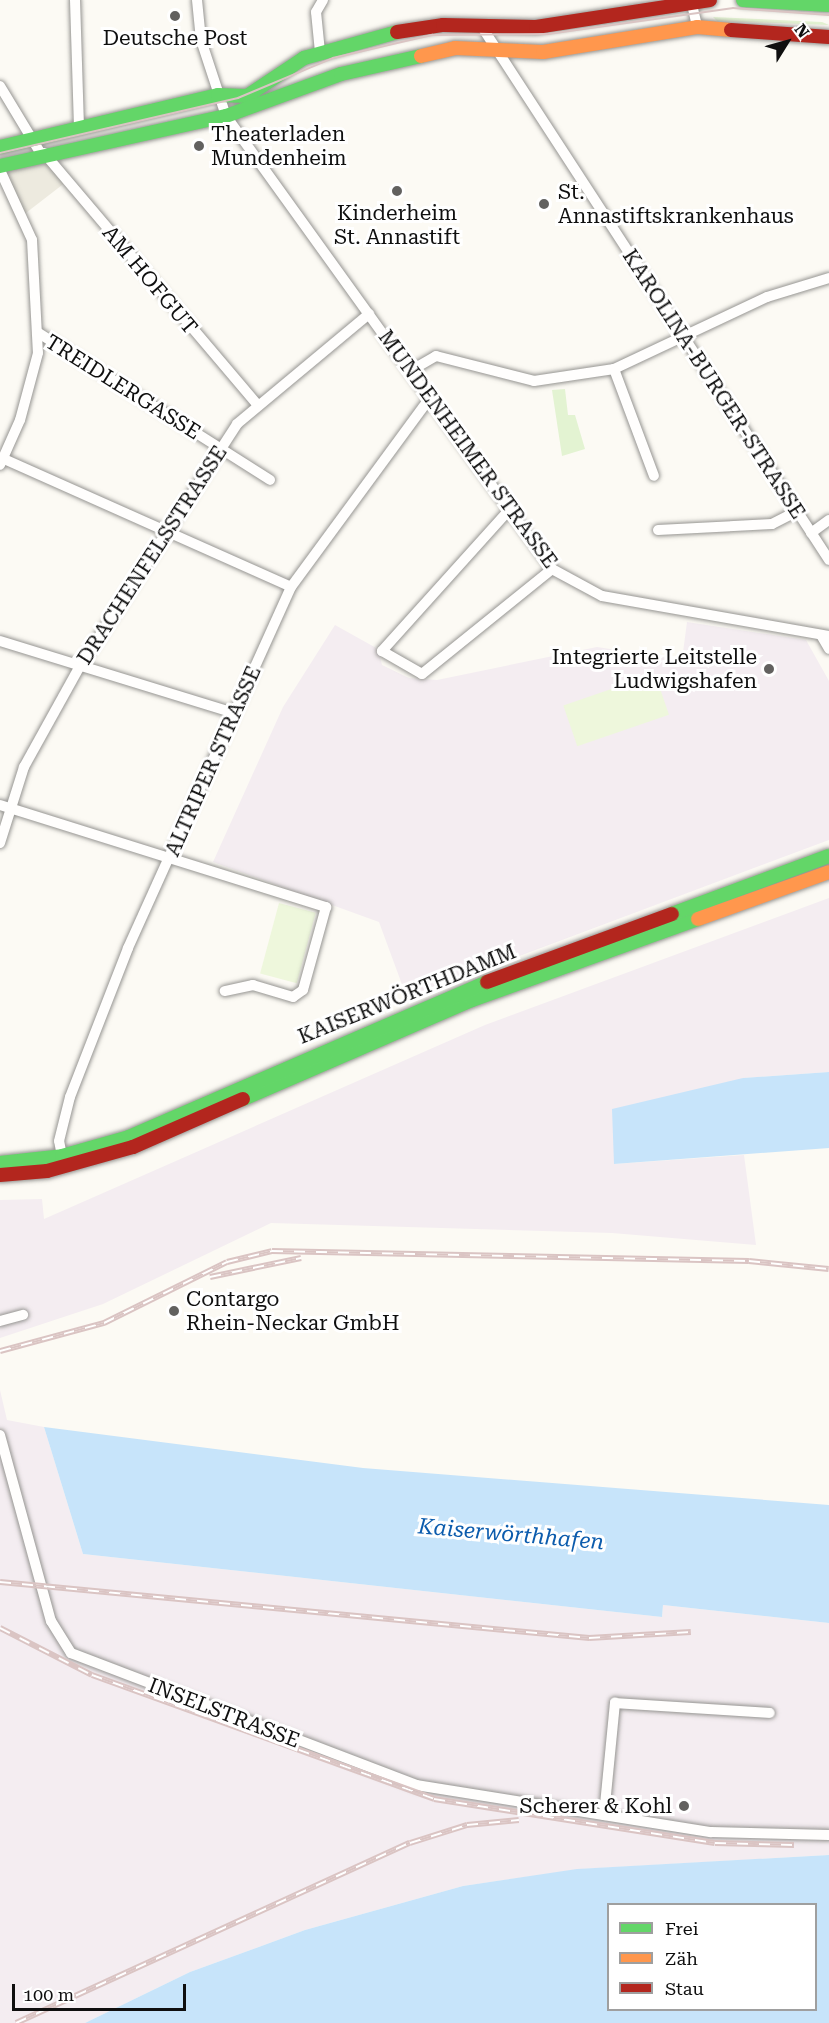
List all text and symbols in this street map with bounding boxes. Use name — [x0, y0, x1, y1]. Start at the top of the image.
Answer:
marker: Deutsche Post — [168, 9, 182, 23]
north arrow — [757, 12, 817, 72]
text: N — [790, 20, 813, 42]
place label: Deutsche Post — [103, 25, 247, 51]
place label: Theaterladen Mundenheim — [211, 121, 347, 171]
marker: Theaterladen Mundenheim — [192, 139, 206, 153]
place label: St. Annastiftskrankenhaus — [558, 179, 794, 229]
marker: Kinderheim St. Annastift — [390, 184, 404, 198]
marker: St. Annastiftskrankenhaus — [535, 195, 553, 213]
place label: Kinderheim St. Annastift — [334, 200, 460, 250]
street label: AM HOFGUT — [97, 221, 203, 339]
street label: KAROLINA-BURGER-STRASSE — [617, 244, 811, 524]
street label: MUNDENHEIMER STRASSE — [373, 325, 563, 573]
street label: TREIDLERGASSE — [41, 329, 205, 445]
street label: DRACHENFELSSTRASSE — [72, 441, 232, 669]
place label: Integrierte Leitstelle Ludwigshafen — [552, 644, 757, 694]
street label: ALTRIPER STRASSE — [160, 662, 266, 860]
marker: Integrierte Leitstelle Ludwigshafen — [762, 662, 776, 676]
street label: KAISERWÖRTHDAMM — [294, 939, 520, 1049]
place label: Contargo Rhein-Neckar GmbH — [186, 1286, 399, 1336]
marker: Contargo Rhein-Neckar GmbH — [167, 1304, 181, 1318]
water label: Kaiserwörthhafen — [417, 1513, 605, 1555]
street label: INSELSTRASSE — [145, 1673, 303, 1753]
place label: Scherer & Kohl — [519, 1793, 672, 1819]
marker: Scherer & Kohl — [677, 1799, 691, 1813]
legend — [607, 1903, 817, 2011]
text: Frei — [665, 1918, 698, 1939]
text: Zäh — [665, 1948, 698, 1969]
scale bar — [15, 1972, 189, 2010]
text: Stau — [665, 1978, 704, 1999]
text: 100 m — [23, 1984, 74, 2005]

